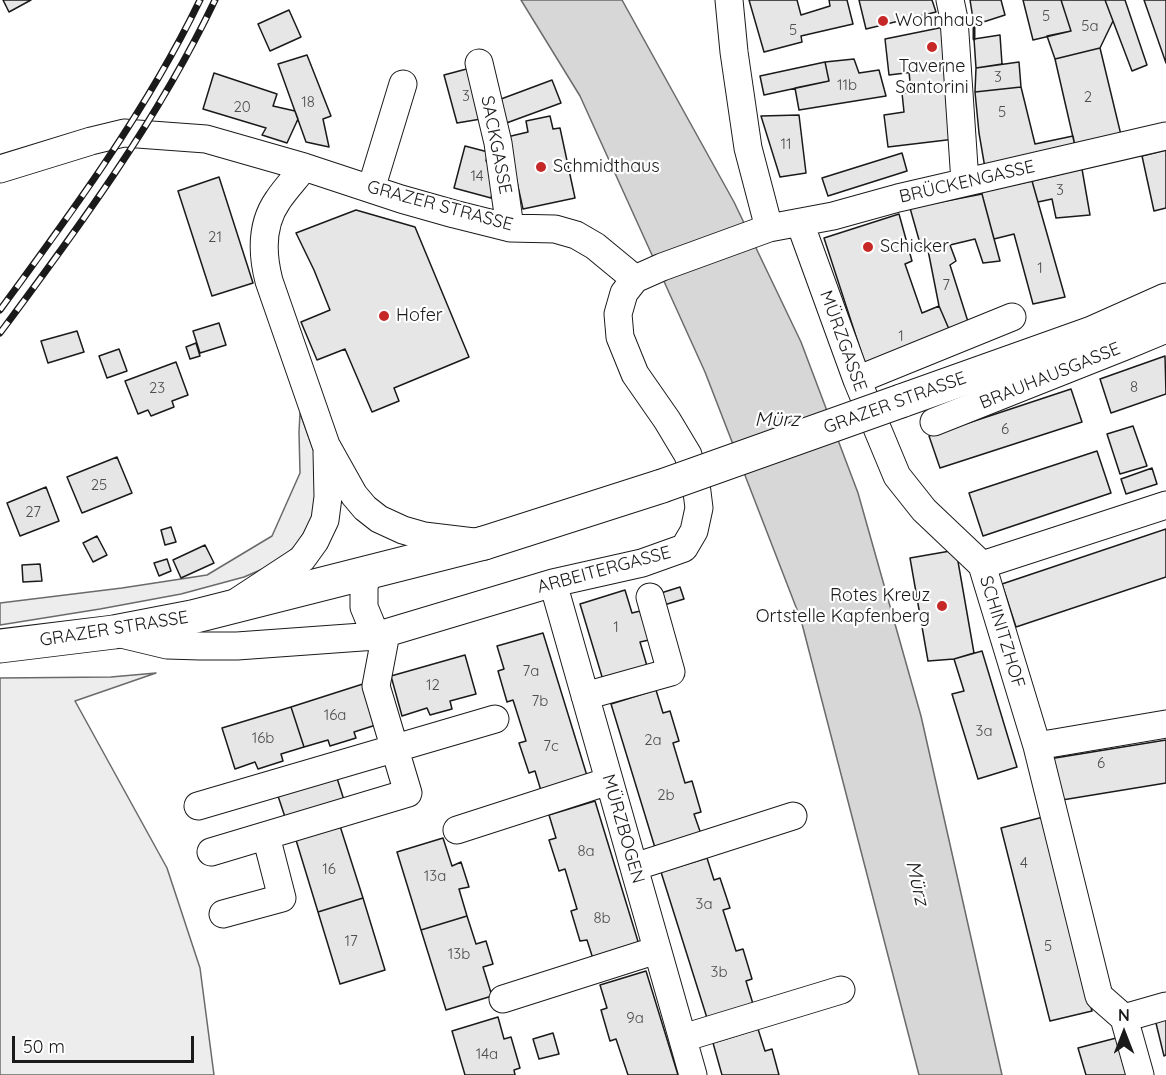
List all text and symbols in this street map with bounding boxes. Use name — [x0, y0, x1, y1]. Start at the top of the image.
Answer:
house number: 5 — [1042, 7, 1050, 25]
place label: Wohnhaus — [895, 10, 983, 32]
marker: Wohnhaus — [876, 14, 890, 28]
house number: 5a — [1081, 17, 1099, 35]
house number: 5 — [789, 21, 797, 39]
marker: Taverne Santorini — [925, 40, 939, 54]
place label: Taverne Santorini — [895, 56, 969, 98]
house number: 3 — [994, 68, 1002, 86]
house number: 11b — [837, 76, 857, 94]
house number: 3 — [462, 87, 470, 105]
house number: 2 — [1084, 88, 1092, 106]
house number: 18 — [301, 93, 315, 111]
street label: SACKGASSE — [476, 94, 516, 196]
house number: 20 — [233, 98, 251, 116]
house number: 5 — [998, 103, 1006, 121]
house number: 11 — [780, 135, 792, 153]
place label: Schmidthaus — [553, 156, 660, 178]
street label: BRÜCKENGASSE — [897, 156, 1037, 208]
marker: Schmidthaus — [534, 160, 548, 174]
house number: 14 — [470, 167, 484, 185]
street label: GRAZER STRASSE — [365, 176, 515, 236]
house number: 3 — [1056, 181, 1064, 199]
house number: 21 — [208, 228, 222, 246]
place label: Schicker — [880, 236, 949, 258]
marker: Schicker — [861, 240, 875, 254]
house number: 1 — [1037, 259, 1043, 277]
house number: 7 — [942, 276, 950, 294]
street label: MÜRZGASSE — [815, 288, 871, 394]
place label: Hofer — [396, 305, 443, 327]
marker: Hofer — [377, 309, 391, 323]
house number: 1 — [898, 327, 904, 345]
street label: BRAUHAUSGASSE — [976, 338, 1124, 414]
street label: GRAZER STRASSE — [821, 367, 969, 439]
house number: 8 — [1130, 378, 1138, 396]
house number: 23 — [149, 379, 165, 397]
water label: Mürz — [754, 408, 800, 432]
house number: 6 — [1001, 420, 1009, 438]
house number: 25 — [91, 476, 107, 494]
house number: 27 — [25, 503, 41, 521]
street label: ARBEITERGASSE — [535, 542, 673, 598]
street label: SCHINITZHOF — [975, 573, 1029, 691]
place label: Rotes Kreuz Ortstelle Kapfenberg — [756, 585, 930, 628]
marker: Rotes Kreuz Ortstelle Kapfenberg — [935, 599, 949, 613]
street label: GRAZER STRASSE — [38, 607, 190, 651]
house number: 1 — [613, 618, 619, 636]
house number: 7a — [523, 662, 539, 680]
house number: 12 — [426, 676, 440, 694]
house number: 7b — [532, 692, 548, 710]
house number: 16a — [324, 706, 346, 724]
house number: 3a — [976, 722, 992, 740]
house number: 16b — [252, 729, 274, 747]
house number: 2a — [644, 731, 662, 749]
house number: 7c — [543, 737, 559, 755]
house number: 6 — [1097, 754, 1105, 772]
street label: MÜRZBOGEN — [597, 772, 649, 886]
house number: 2b — [657, 786, 675, 804]
house number: 8a — [577, 842, 595, 860]
house number: 4 — [1020, 854, 1028, 872]
water label: Mürz — [900, 858, 934, 908]
house number: 16 — [322, 860, 336, 878]
house number: 13a — [424, 867, 446, 885]
house number: 3a — [696, 895, 712, 913]
house number: 8b — [593, 909, 611, 927]
house number: 17 — [344, 932, 358, 950]
house number: 5 — [1044, 937, 1052, 955]
house number: 13b — [448, 945, 470, 963]
house number: 3b — [711, 963, 727, 981]
north arrow — [1094, 1003, 1154, 1063]
text: N — [1118, 1005, 1130, 1025]
house number: 9a — [626, 1009, 644, 1027]
scale bar — [15, 1024, 196, 1062]
text: 50 m — [23, 1035, 65, 1058]
house number: 14a — [476, 1045, 498, 1063]

